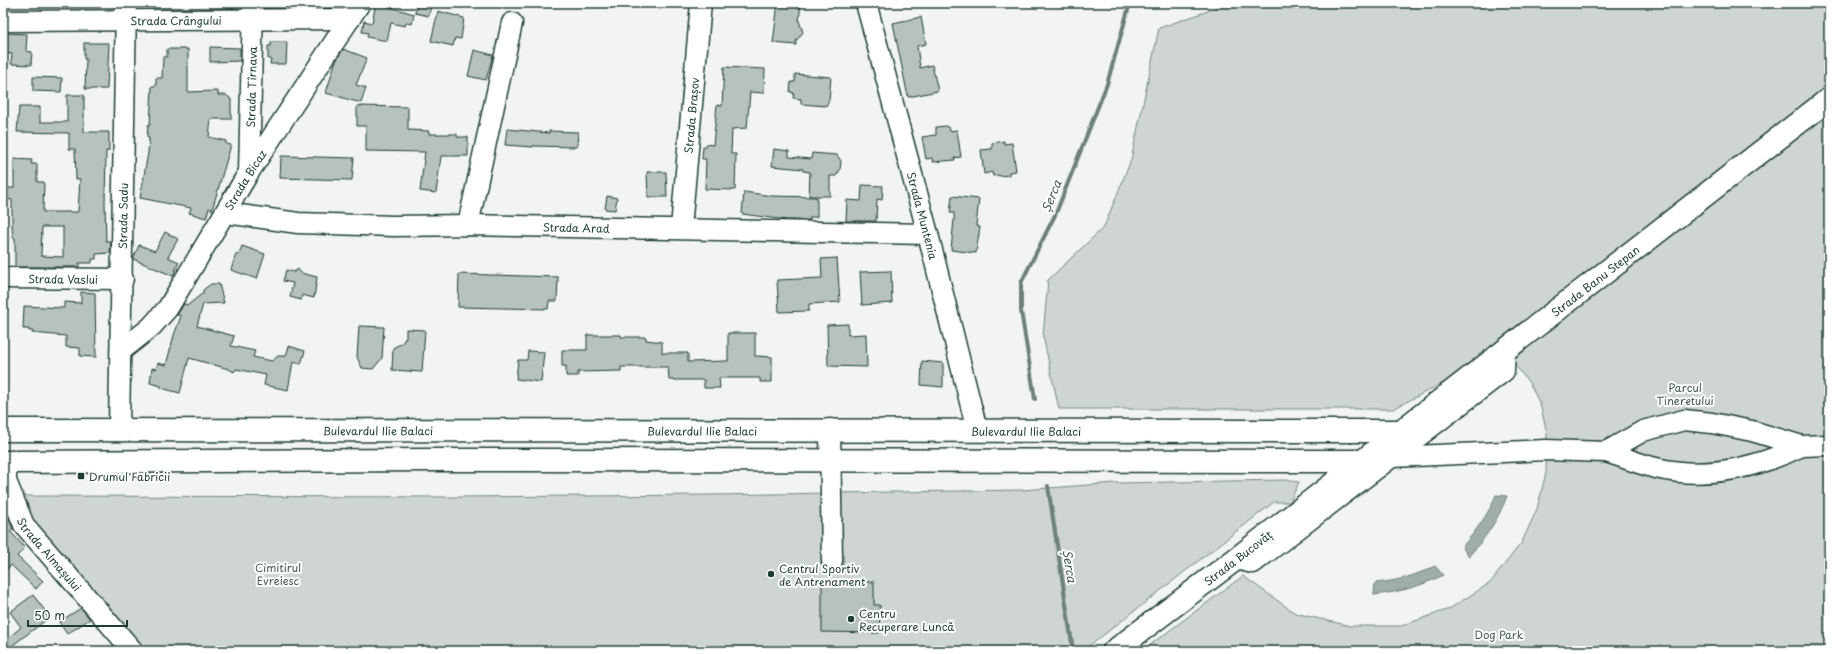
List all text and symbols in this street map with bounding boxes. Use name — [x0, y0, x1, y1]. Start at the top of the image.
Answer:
street label: Strada Crângului — [130, 11, 222, 29]
street label: Strada Tîrnava — [242, 46, 260, 128]
street label: Strada Brașov — [679, 76, 703, 154]
street label: Strada Bicaz — [220, 146, 270, 213]
street label: Strada Muntenia — [903, 170, 943, 261]
water label: Șerca — [1036, 177, 1066, 215]
street label: Strada Sadu — [113, 183, 132, 249]
street label: Strada Arad — [543, 218, 610, 236]
street label: Strada Banu Stepan — [1547, 241, 1643, 320]
street label: Strada Vaslui — [28, 270, 98, 287]
park label: Parcul Tineretului — [1656, 379, 1714, 409]
street label: Bulevardul Ilie Balaci — [323, 422, 433, 439]
street label: Bulevardul Ilie Balaci — [647, 422, 757, 439]
street label: Bulevardul Ilie Balaci — [971, 422, 1081, 439]
place label: Drumul Fabricii — [89, 468, 170, 485]
marker: Drumul Fabricii — [76, 471, 86, 481]
street label: Strada Almașului — [13, 515, 86, 594]
street label: Strada Bucovăț — [1200, 525, 1276, 589]
water label: Șerca — [1059, 548, 1082, 584]
park label: Cimitirul Evreiesc — [255, 559, 301, 589]
place label: Centrul Sportiv de Antrenament — [779, 560, 866, 590]
marker: Centrul Sportiv de Antrenament — [766, 569, 776, 579]
scale bar — [28, 602, 127, 628]
place label: Centru Recuperare Luncă — [859, 605, 954, 635]
text: 50 m — [34, 606, 65, 624]
marker: Centru Recuperare Luncă — [846, 614, 856, 624]
park label: Dog Park — [1475, 626, 1524, 643]

